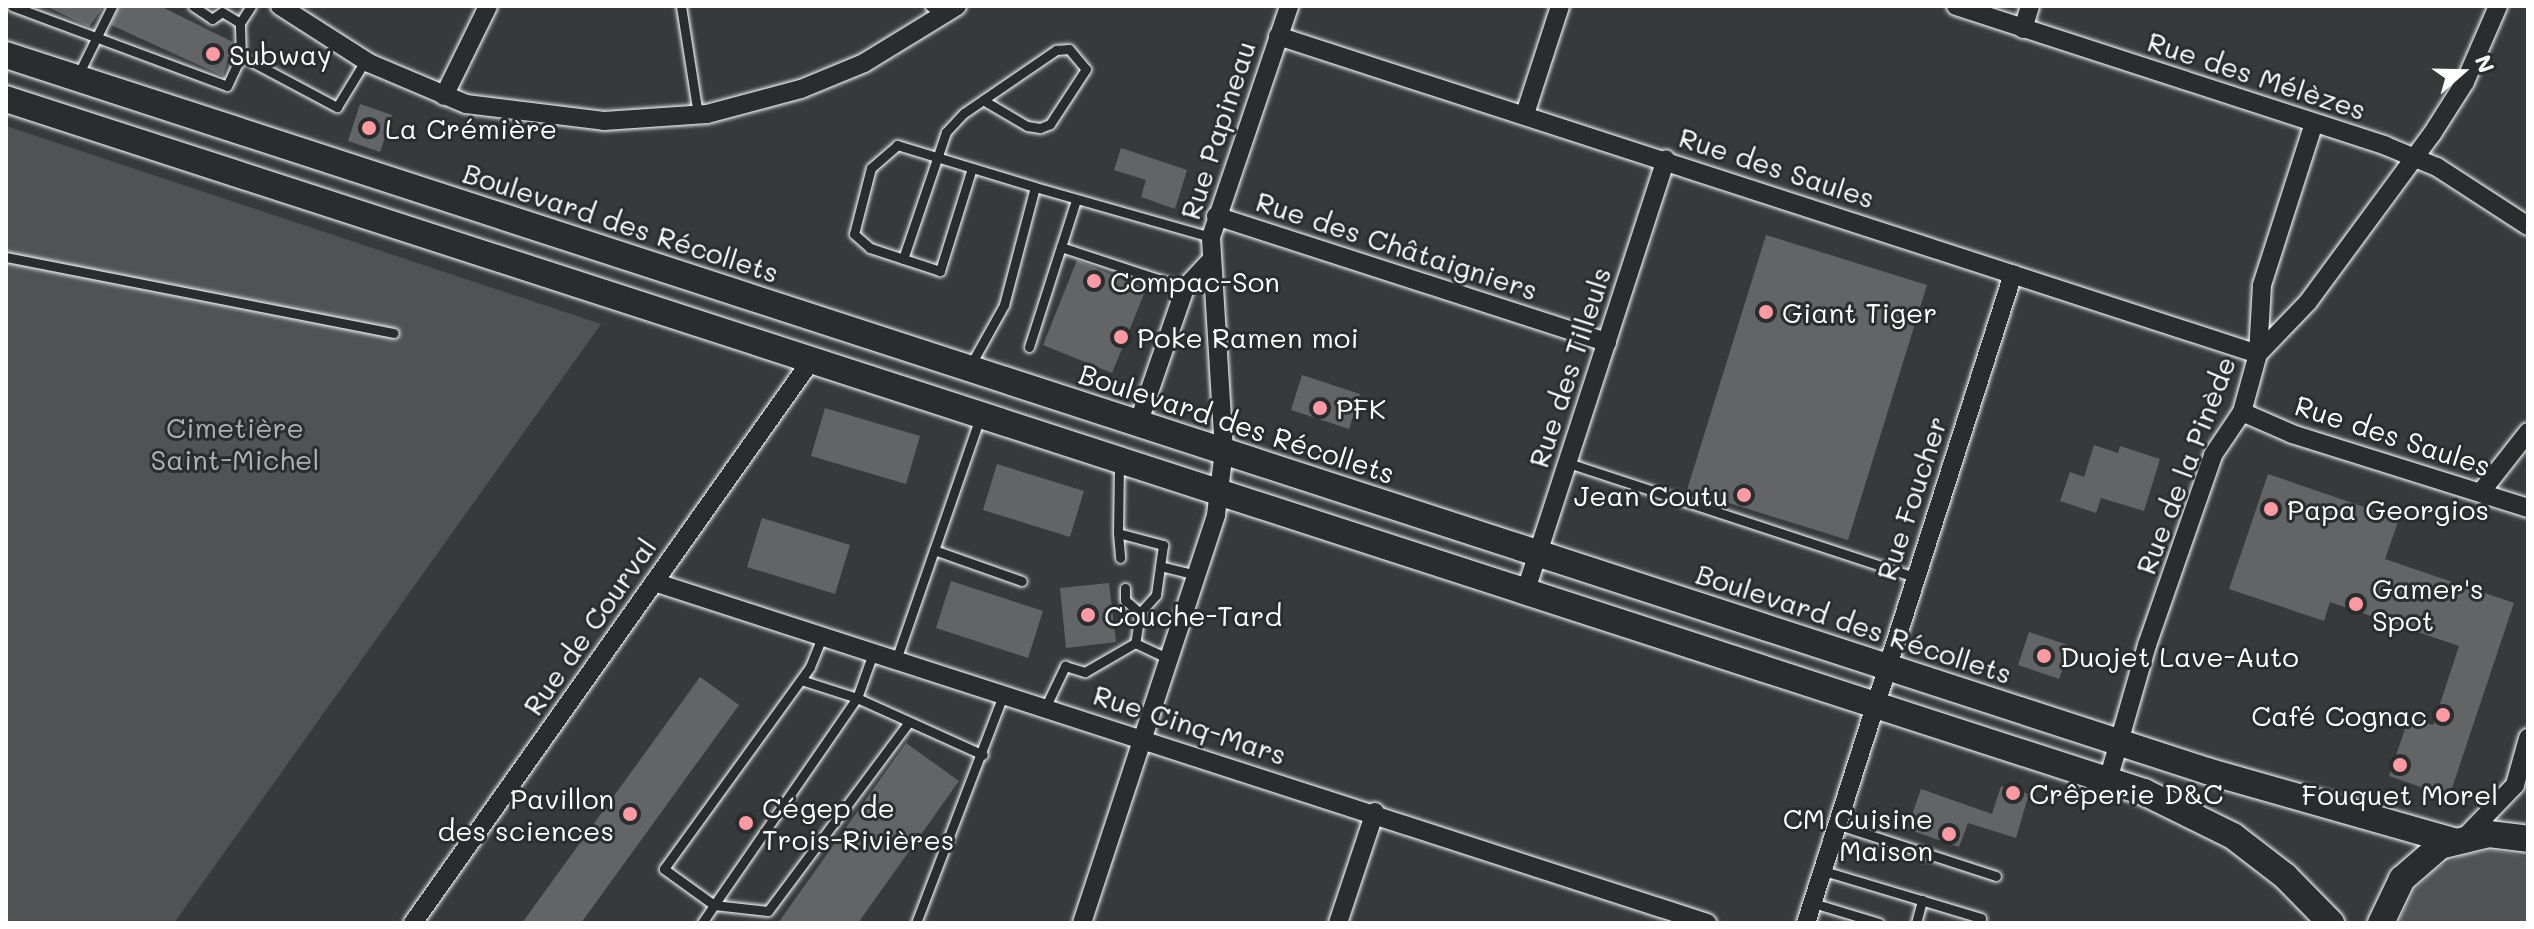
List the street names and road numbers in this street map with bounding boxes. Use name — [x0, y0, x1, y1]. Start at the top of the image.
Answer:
street label: Rue des Mélèzes — [2144, 24, 2370, 126]
street label: Rue Papineau — [1172, 37, 1262, 223]
street label: Rue des Saules — [1675, 120, 1879, 214]
street label: Boulevard des Récollets — [459, 155, 783, 289]
street label: Rue des Châtaigniers — [1252, 184, 1542, 306]
street label: Rue des Tilleuls — [1521, 263, 1617, 471]
street label: Rue de la Pinède — [2128, 351, 2242, 579]
street label: Boulevard des Récollets — [1075, 356, 1399, 490]
street label: Rue des Saules — [2291, 388, 2495, 482]
street label: Rue Foucher — [1869, 412, 1953, 584]
street label: Rue de Courval — [515, 531, 663, 721]
street label: Boulevard des Récollets — [1692, 556, 2016, 690]
street label: Rue Cinq-Mars — [1089, 677, 1291, 771]

